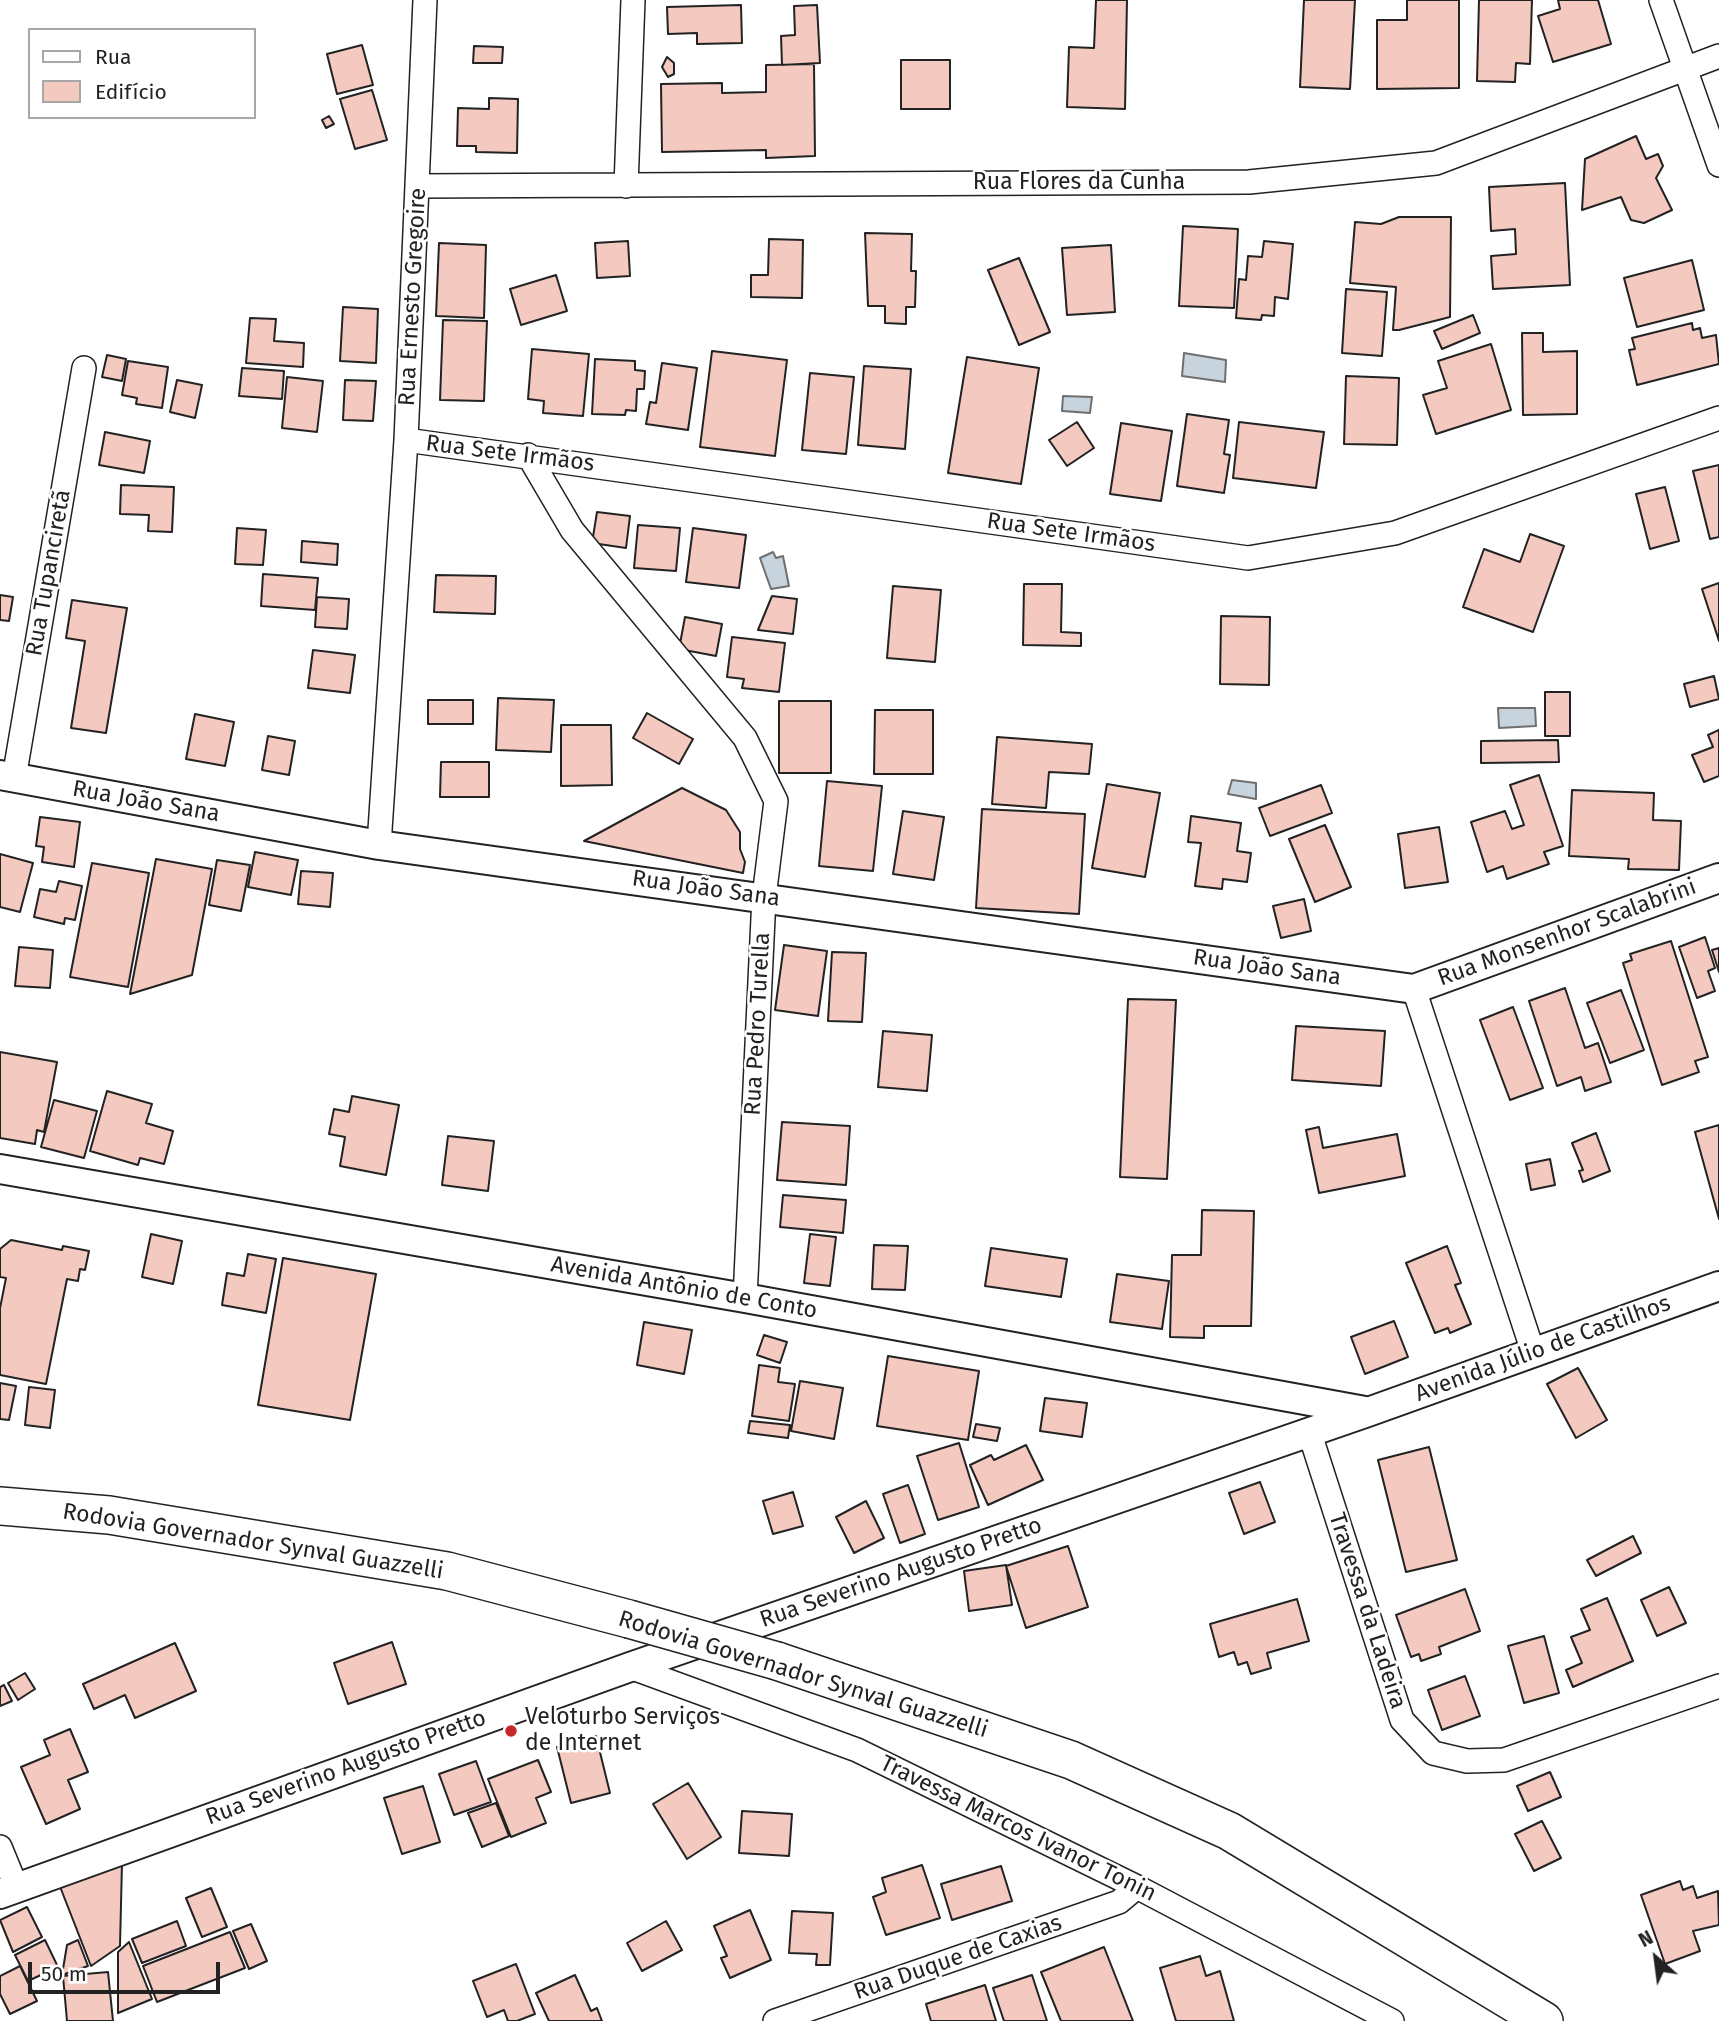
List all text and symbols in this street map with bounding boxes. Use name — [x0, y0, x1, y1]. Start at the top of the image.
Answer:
legend — [28, 28, 256, 119]
text: Rua — [95, 44, 131, 70]
text: Edifício — [95, 79, 167, 105]
street label: Rua Flores da Cunha — [973, 169, 1185, 197]
street label: Rua Ernesto Gregoire — [393, 187, 433, 407]
street label: Rua Sete Irmãos — [424, 430, 596, 478]
street label: Rua Tupanciretã — [21, 488, 77, 658]
street label: Rua Sete Irmãos — [985, 508, 1157, 558]
street label: Rua João Sana — [70, 775, 222, 829]
street label: Rua João Sana — [630, 865, 782, 913]
street label: Rua Monsenhor Scalabrini — [1434, 873, 1700, 993]
street label: Rua Pedro Turella — [739, 932, 777, 1116]
street label: Rua João Sana — [1191, 944, 1343, 992]
street label: Avenida Antônio de Conto — [549, 1251, 819, 1325]
street label: Avenida Júlio de Castilhos — [1412, 1290, 1674, 1408]
street label: Rodovia Governador Synval Guazzelli — [61, 1498, 445, 1586]
street label: Travessa da Ladeira — [1322, 1510, 1412, 1712]
street label: Rua Severino Augusto Pretto — [756, 1512, 1046, 1634]
street label: Rodovia Governador Synval Guazzelli — [615, 1606, 991, 1744]
street label: Rua Severino Augusto Pretto — [202, 1704, 490, 1832]
place label: Veloturbo Serviços de Internet — [525, 1704, 720, 1758]
marker: Veloturbo Serviços de Internet — [503, 1723, 519, 1739]
street label: Travessa Marcos Ivanor Tonin — [875, 1750, 1161, 1908]
street label: Rua Duque de Caxias — [850, 1909, 1066, 2007]
north arrow — [1621, 1923, 1691, 1993]
text: N — [1635, 1926, 1657, 1952]
scale bar — [32, 1948, 224, 1992]
text: 50 m — [41, 1961, 87, 1987]

